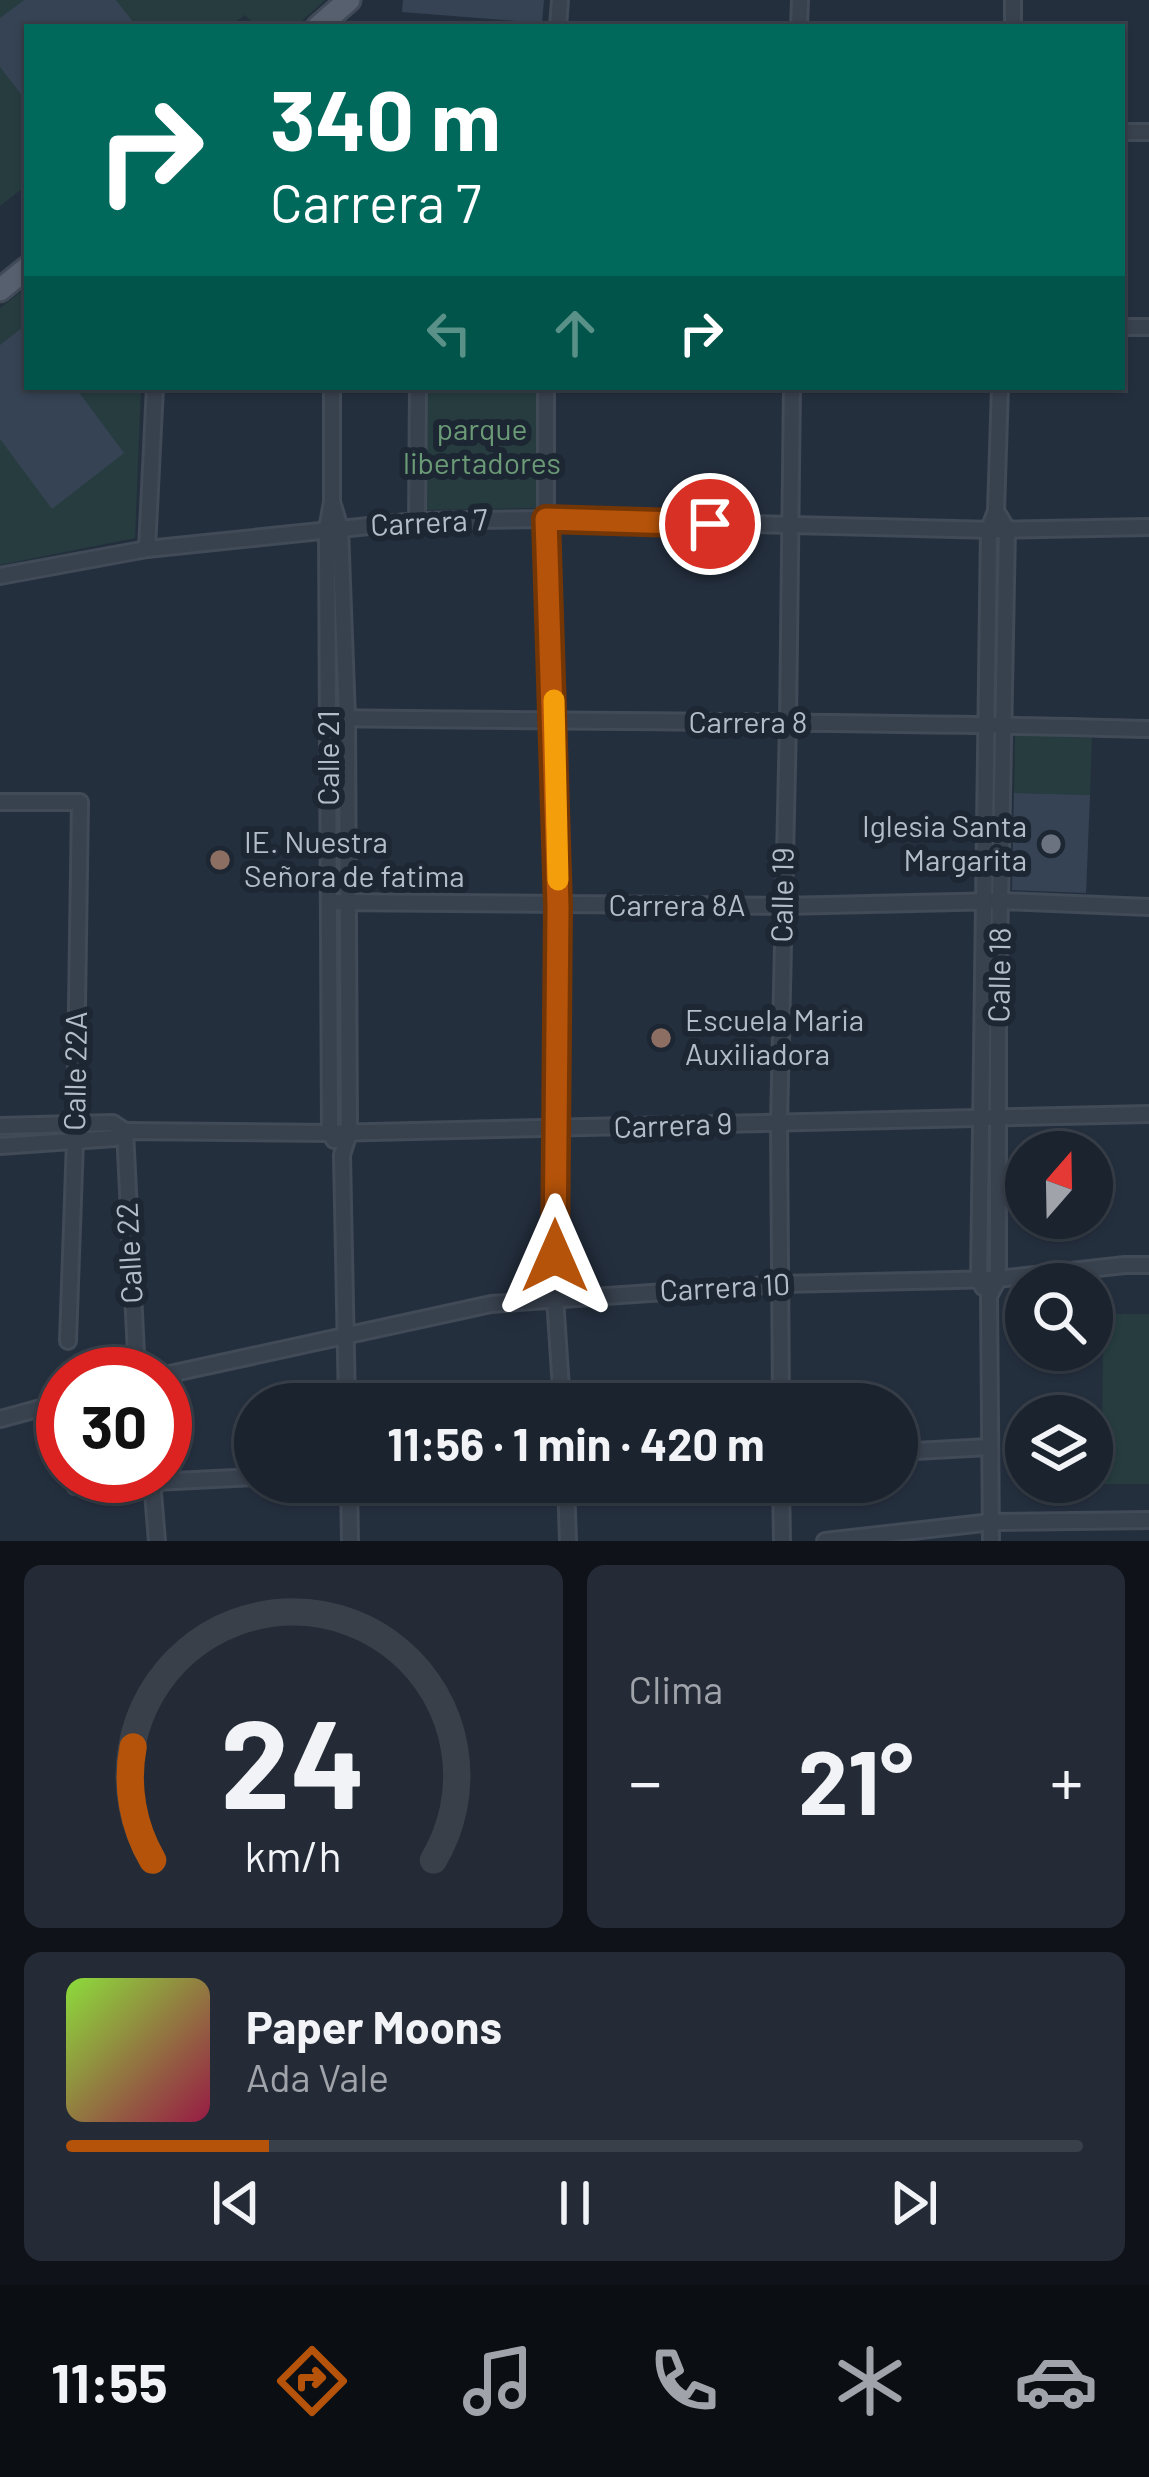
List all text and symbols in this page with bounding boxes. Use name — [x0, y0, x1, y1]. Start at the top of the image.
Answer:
text: 340 m — [270, 67, 501, 168]
icon: right — [72, 72, 228, 228]
text: Carrera 7 — [270, 169, 481, 234]
icon: left — [416, 300, 482, 366]
icon: ahead — [542, 300, 608, 366]
icon: right — [668, 300, 734, 366]
park label: parque libertadores — [403, 410, 561, 480]
pin — [659, 473, 761, 575]
icon: arrive — [677, 491, 743, 557]
street label: Carrera 7 — [369, 500, 488, 542]
street label: Carrera 8 — [689, 703, 807, 739]
street label: Calle 21 — [309, 710, 345, 806]
place label: Iglesia Santa Margarita — [862, 807, 1027, 877]
place label: IE. Nuestra Señora de fatima — [244, 823, 465, 893]
marker: Iglesia Santa Margarita — [1038, 831, 1064, 857]
marker: IE. Nuestra Señora de fatima — [207, 847, 233, 873]
street label: Calle 19 — [762, 847, 800, 943]
street label: Carrera 8A — [608, 886, 746, 922]
street label: Calle 18 — [979, 927, 1017, 1023]
place label: Escuela Maria Auxiliadora — [685, 1001, 864, 1071]
street label: Calle 22A — [55, 1011, 93, 1131]
marker: Escuela Maria Auxiliadora — [648, 1025, 674, 1051]
street label: Carrera 9 — [613, 1104, 733, 1144]
north arrow — [1005, 1131, 1113, 1239]
map controls — [1005, 1131, 1113, 1503]
position arrow — [492, 1193, 618, 1319]
street label: Calle 22 — [107, 1202, 149, 1305]
button: search — [1005, 1263, 1113, 1371]
street label: Carrera 10 — [659, 1265, 791, 1307]
speed limit sign: 30 — [36, 1347, 192, 1503]
button: layers — [1005, 1395, 1113, 1503]
text: 11:56 · 1 min · 420 m — [387, 1416, 765, 1470]
text: Clima — [629, 1665, 723, 1712]
text: 24 — [221, 1684, 366, 1834]
text: 21° — [798, 1725, 914, 1833]
text: − — [629, 1740, 662, 1819]
text: + — [1050, 1740, 1083, 1819]
text: km/h — [245, 1828, 342, 1880]
text: Paper Moons — [246, 1999, 502, 2053]
text: Ada Vale — [246, 2053, 389, 2100]
icon: previous — [203, 2170, 269, 2236]
icon: pause — [542, 2170, 608, 2236]
icon: next — [881, 2170, 947, 2236]
icon: directions — [270, 2339, 354, 2423]
icon: music — [456, 2339, 540, 2423]
icon: phone — [642, 2339, 726, 2423]
icon: climate — [828, 2339, 912, 2423]
icon: car — [1014, 2339, 1098, 2423]
text: 11:55 — [51, 2349, 168, 2414]

